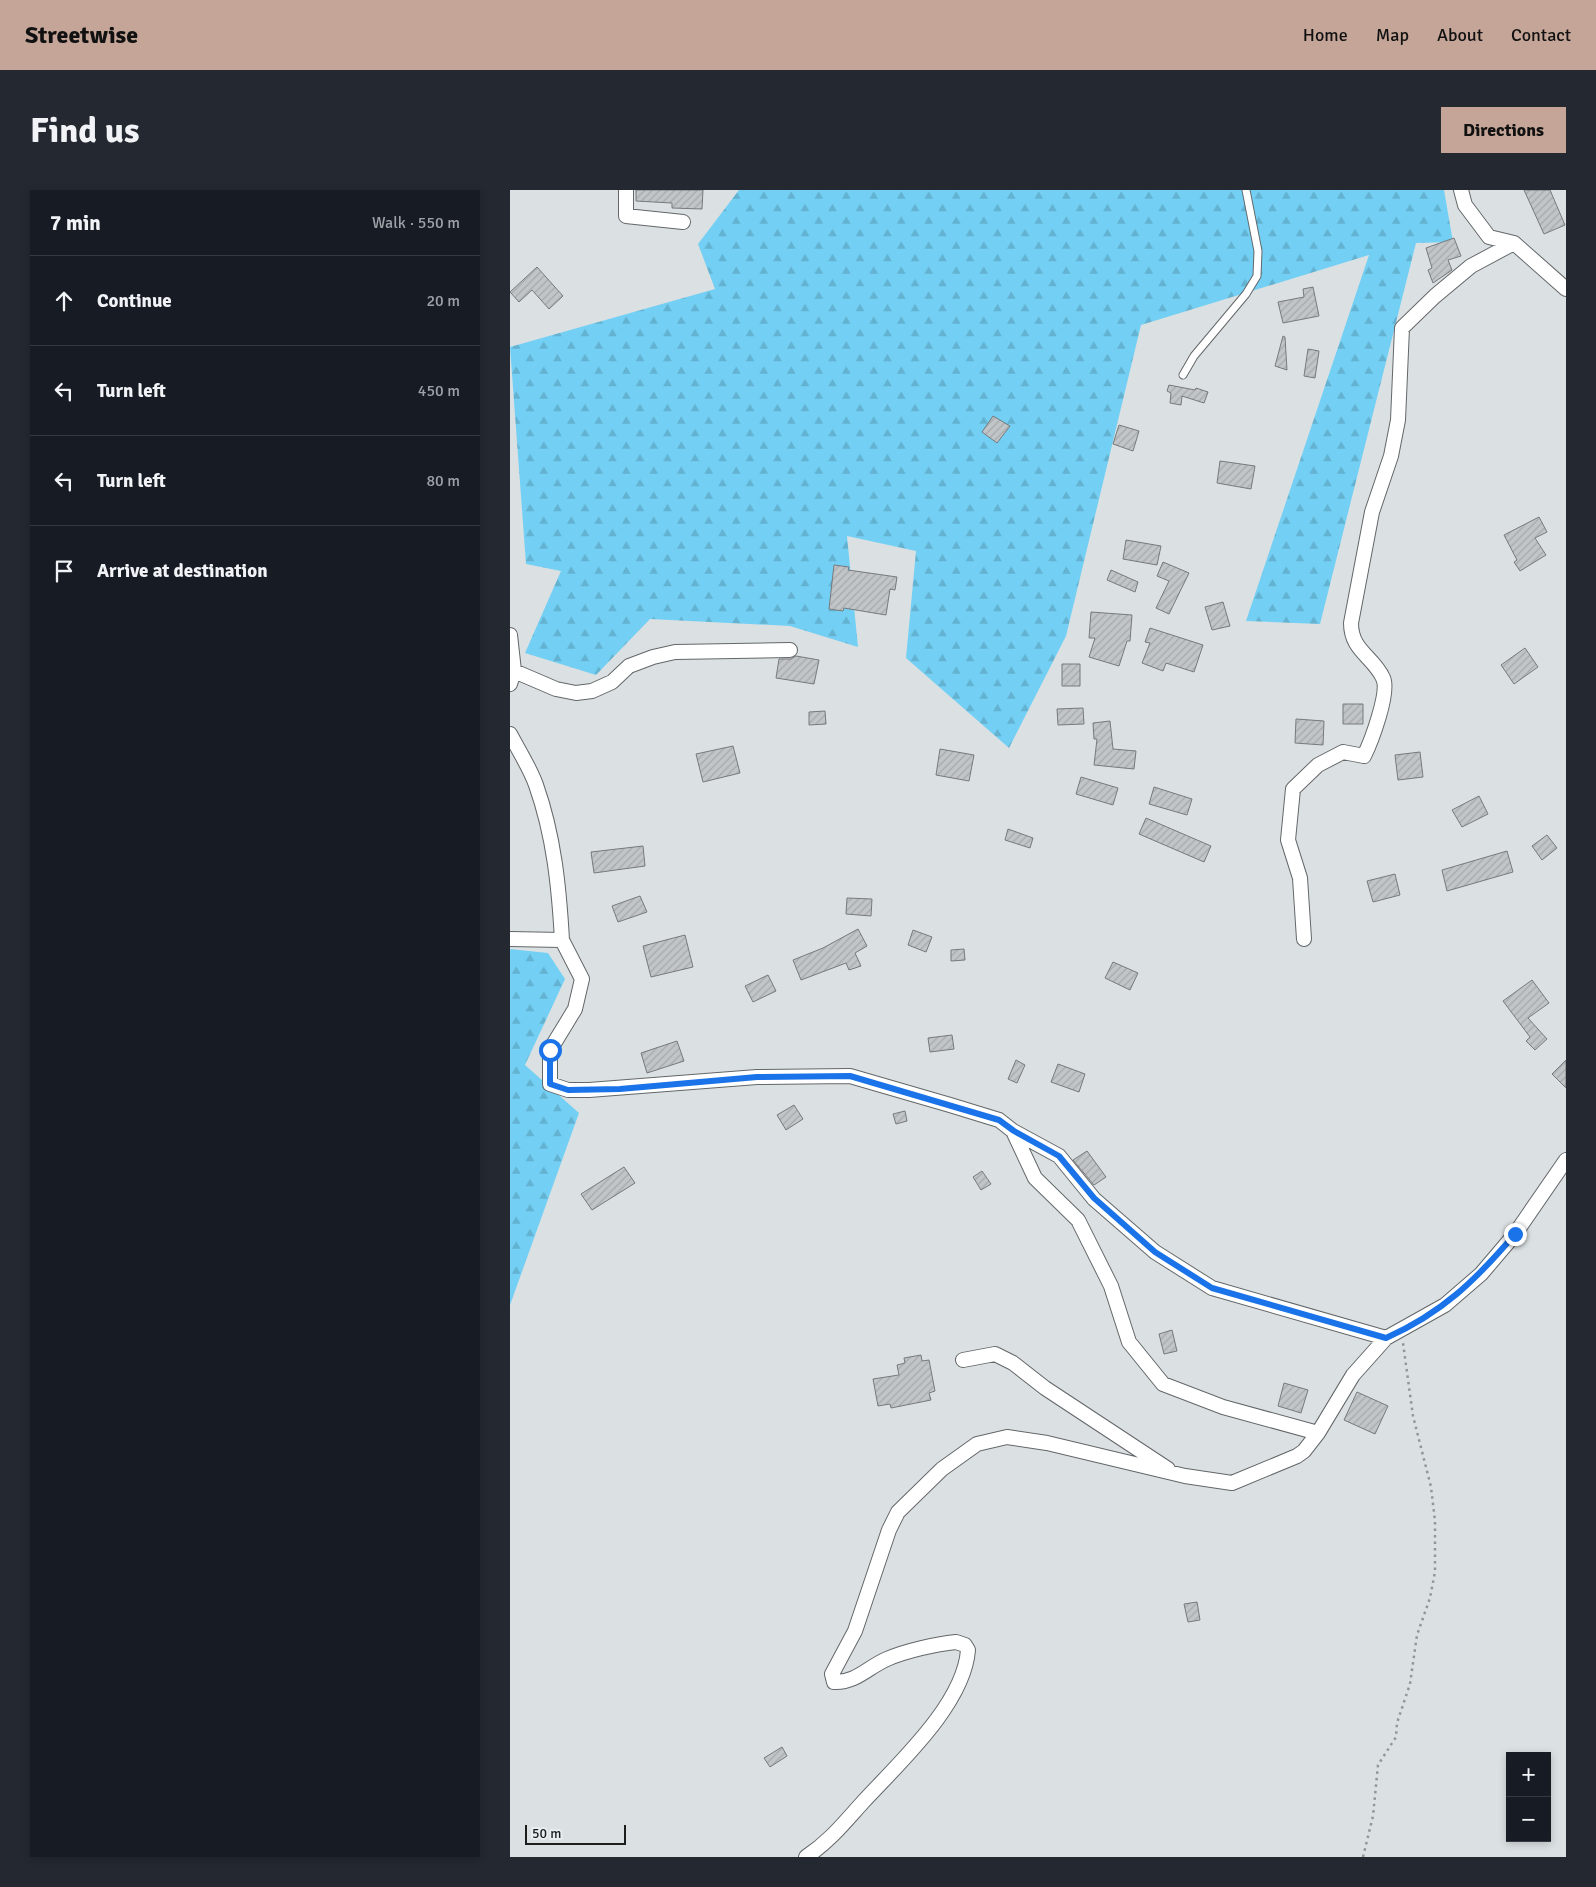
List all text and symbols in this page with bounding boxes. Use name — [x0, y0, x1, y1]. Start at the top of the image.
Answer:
text: Streetwise — [25, 20, 138, 50]
text: Home — [1303, 24, 1348, 46]
text: Map — [1376, 24, 1409, 46]
text: About — [1437, 24, 1483, 46]
text: Contact — [1511, 24, 1571, 46]
button: Directions — [1441, 107, 1566, 153]
text: Find us — [30, 109, 140, 152]
text: 7 min — [50, 210, 101, 236]
text: Walk · 550 m — [372, 213, 460, 233]
icon: ahead — [50, 287, 78, 315]
text: Continue — [97, 289, 172, 313]
text: 20 m — [426, 291, 460, 311]
icon: left — [50, 377, 78, 405]
text: Turn left — [97, 379, 166, 403]
text: 450 m — [418, 381, 460, 401]
icon: left — [50, 467, 78, 495]
text: Turn left — [97, 469, 166, 493]
text: 80 m — [426, 471, 460, 491]
icon: arrive — [50, 557, 78, 585]
text: Arrive at destination — [97, 559, 268, 583]
route start — [539, 1039, 562, 1062]
route end — [1504, 1223, 1527, 1246]
map controls — [1506, 1752, 1551, 1842]
button: + — [1506, 1752, 1551, 1797]
button: − — [1506, 1797, 1551, 1842]
scale bar — [525, 1822, 626, 1845]
text: 50 m — [532, 1825, 561, 1842]

